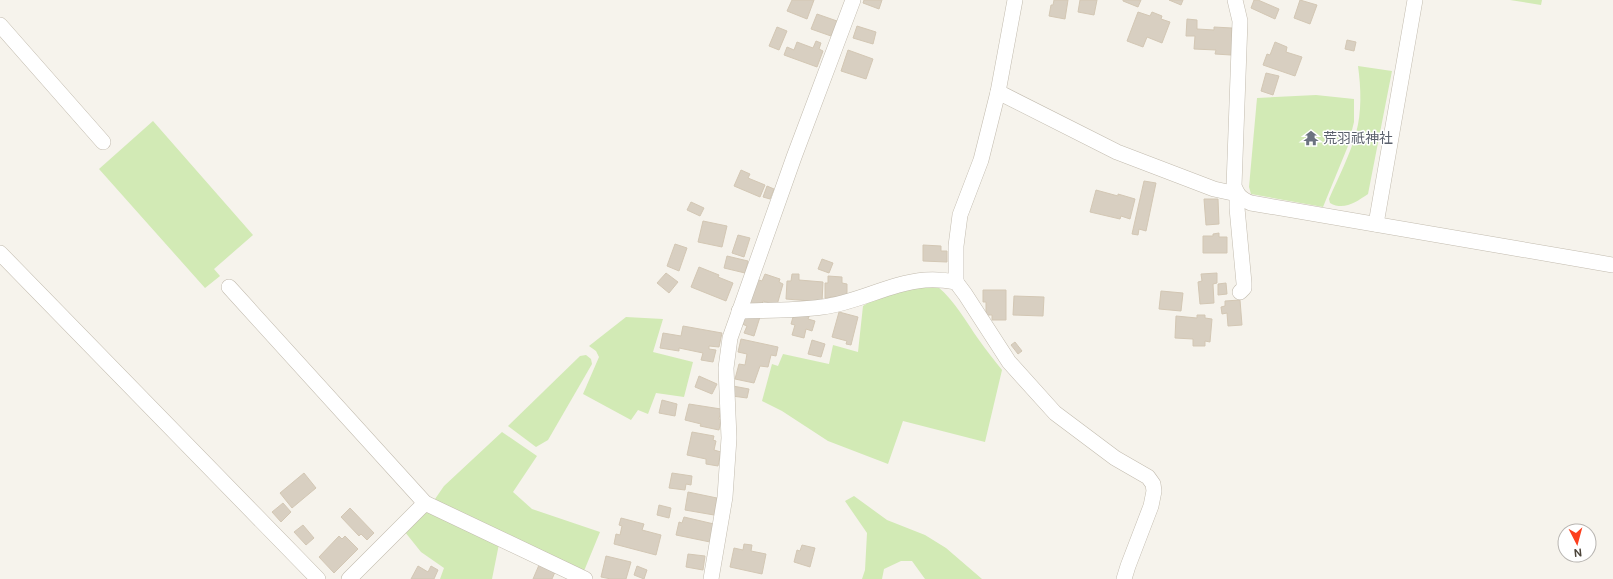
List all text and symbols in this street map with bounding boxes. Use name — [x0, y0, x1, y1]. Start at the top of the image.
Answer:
temple icon: 荒羽祇神社 — [1302, 129, 1320, 147]
place label: 荒羽祇神社 — [1323, 129, 1393, 147]
north arrow — [1557, 523, 1597, 563]
text: N — [1573, 546, 1583, 560]

